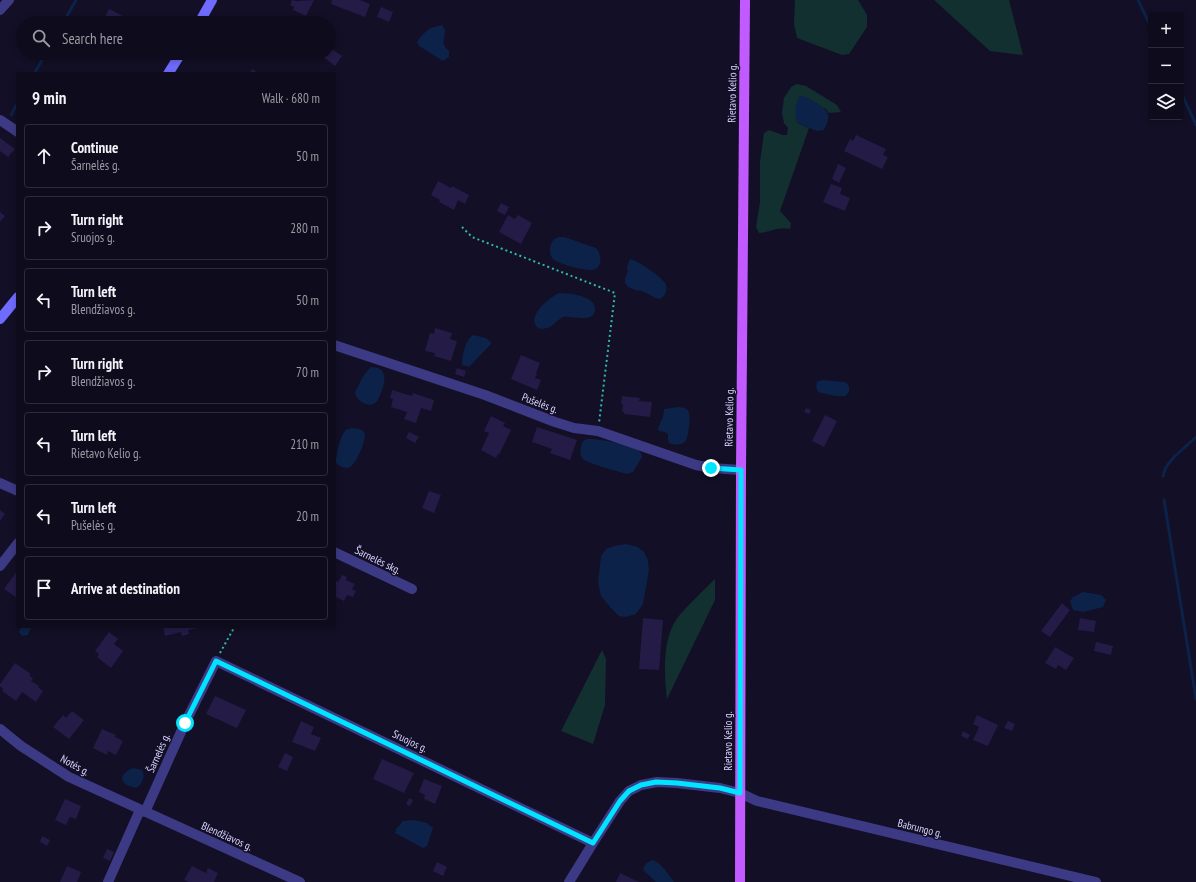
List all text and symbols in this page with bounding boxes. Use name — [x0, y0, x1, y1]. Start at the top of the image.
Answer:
map controls — [1148, 12, 1184, 120]
button: + — [1148, 12, 1184, 48]
search box — [16, 16, 336, 60]
icon: search — [30, 27, 52, 49]
text: Search here — [62, 29, 123, 48]
button: − — [1148, 48, 1184, 84]
street label: Rietavo Kelio g. — [724, 63, 740, 123]
button: layers — [1148, 84, 1184, 120]
text: 9 min — [32, 87, 66, 109]
text: Walk · 680 m — [262, 90, 320, 107]
text: Continue — [71, 138, 118, 157]
icon: ahead — [33, 145, 55, 167]
text: 50 m — [296, 148, 319, 165]
text: Šarnelės g. — [71, 157, 120, 174]
text: Turn right — [71, 210, 123, 229]
icon: right — [33, 217, 55, 239]
text: 280 m — [290, 220, 319, 237]
text: Sruojos g. — [71, 229, 115, 246]
text: Turn left — [71, 282, 116, 301]
icon: left — [33, 289, 55, 311]
text: 50 m — [296, 292, 319, 309]
text: Blendžiavos g. — [71, 301, 135, 318]
text: Turn right — [71, 354, 123, 373]
icon: right — [33, 361, 55, 383]
text: 70 m — [296, 364, 319, 381]
text: Blendžiavos g. — [71, 373, 135, 390]
street label: Rietavo Kelio g. — [721, 387, 737, 447]
street label: Pušelės g. — [520, 390, 560, 416]
text: Turn left — [71, 426, 116, 445]
icon: left — [33, 433, 55, 455]
text: 210 m — [290, 436, 319, 453]
text: Rietavo Kelio g. — [71, 445, 141, 462]
route end — [702, 459, 720, 477]
text: Turn left — [71, 498, 116, 517]
icon: left — [33, 505, 55, 527]
text: 20 m — [296, 508, 319, 525]
text: Pušelės g. — [71, 517, 115, 534]
street label: Šarnelės skg. — [353, 543, 403, 577]
icon: arrive — [33, 577, 55, 599]
text: Arrive at destination — [71, 579, 180, 598]
street label: Rietavo Kelio g. — [721, 711, 735, 771]
route start — [176, 714, 194, 732]
street label: Sruojos g. — [390, 727, 430, 755]
street label: Šarnelės g. — [143, 731, 173, 775]
street label: Notės g. — [58, 751, 92, 779]
street label: Babrungo g. — [896, 816, 944, 840]
street label: Blendžiavos g. — [199, 819, 255, 853]

